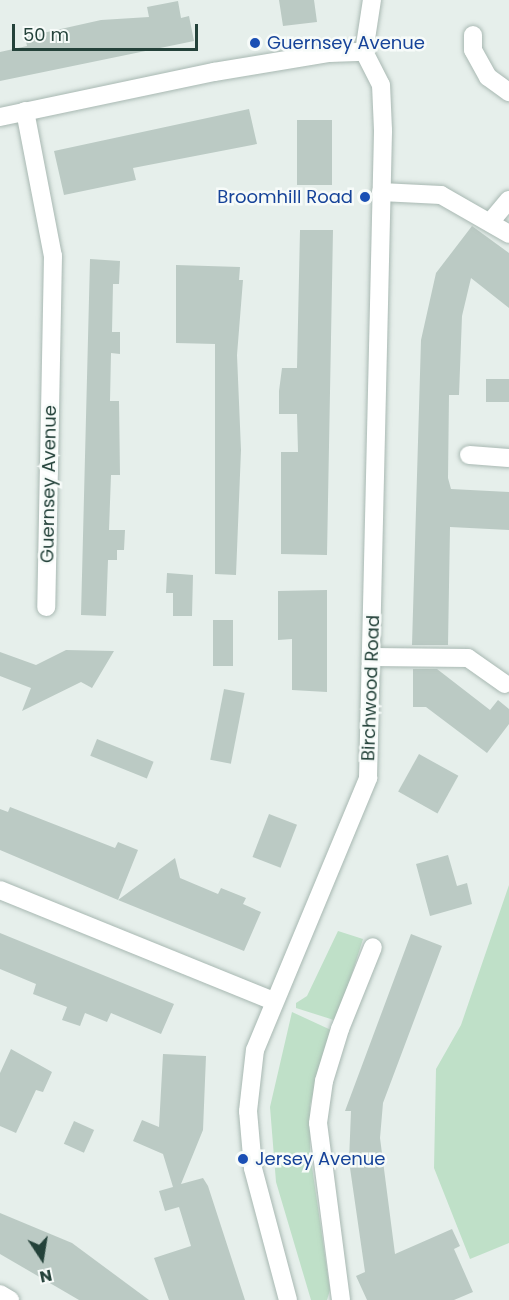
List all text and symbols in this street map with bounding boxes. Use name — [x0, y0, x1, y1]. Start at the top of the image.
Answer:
scale bar — [15, 12, 201, 50]
text: 50 m — [23, 22, 69, 47]
place label: Guernsey Avenue — [267, 32, 425, 54]
marker: Guernsey Avenue — [248, 36, 262, 50]
place label: Broomhill Road — [217, 186, 353, 208]
marker: Broomhill Road — [358, 190, 372, 204]
street label: Guernsey Avenue — [37, 405, 61, 563]
street label: Birchwood Road — [358, 615, 384, 761]
place label: Jersey Avenue — [255, 1148, 385, 1170]
marker: Jersey Avenue — [236, 1152, 250, 1166]
north arrow — [12, 1228, 72, 1288]
text: N — [38, 1264, 54, 1289]

